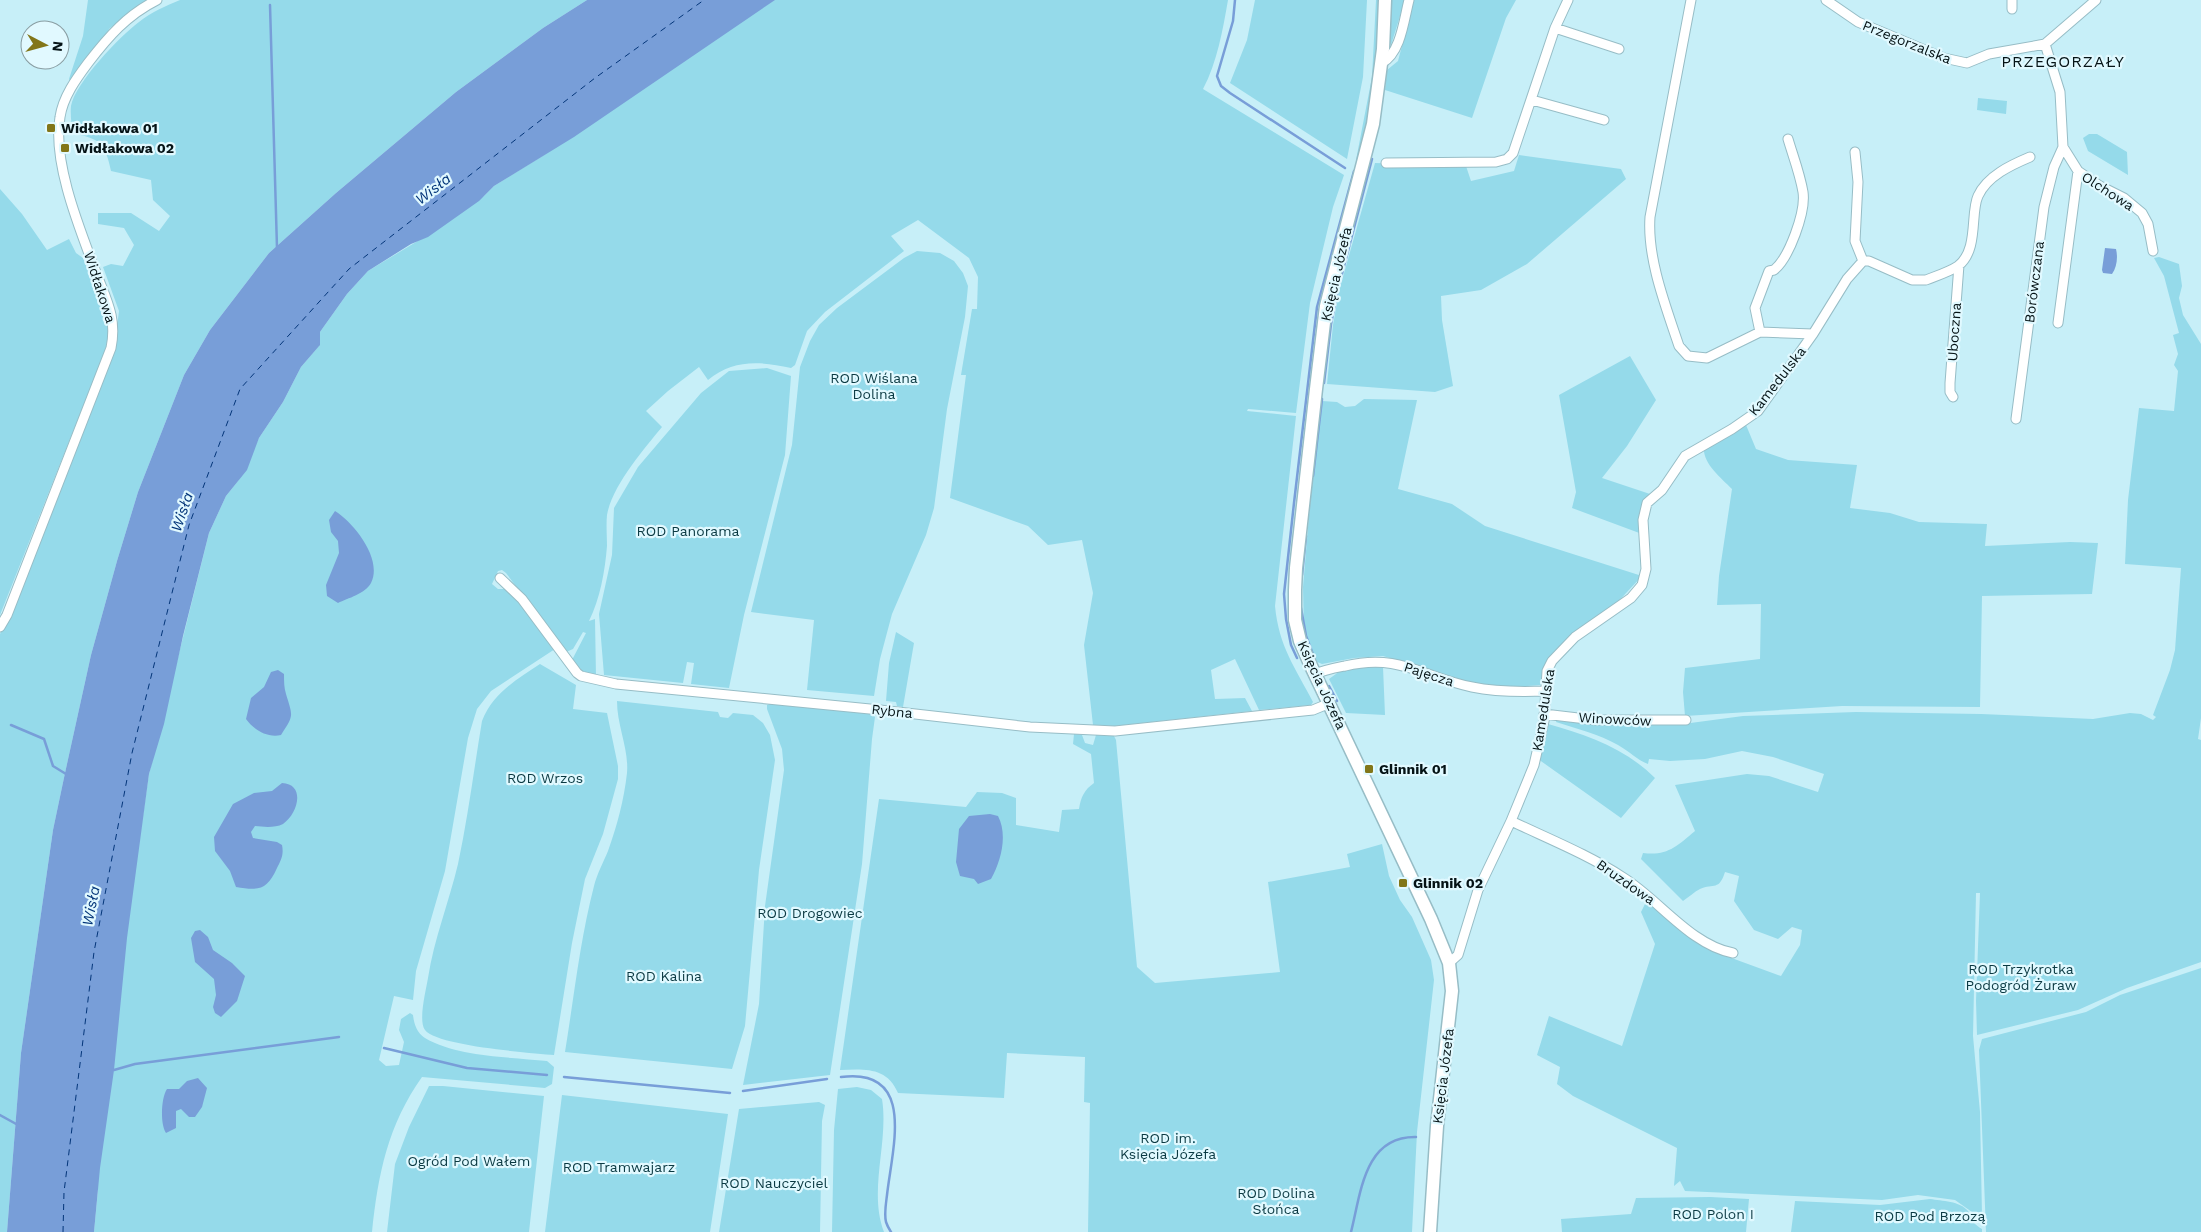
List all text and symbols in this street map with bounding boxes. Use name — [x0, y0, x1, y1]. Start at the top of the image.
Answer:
street label: Przegorzalska — [1860, 17, 1954, 67]
north arrow — [20, 20, 70, 70]
text: N — [49, 40, 66, 52]
district label: PRZEGORZAŁY — [2001, 52, 2125, 71]
place label: Widłakowa 01 — [61, 120, 158, 136]
marker: Widłakowa 01 — [45, 122, 57, 134]
place label: Widłakowa 02 — [75, 140, 174, 156]
marker: Widłakowa 02 — [59, 142, 71, 154]
street label: Olchowa — [2079, 168, 2137, 214]
water label: Wisła — [412, 170, 454, 208]
street label: Księcia Józefa — [1317, 225, 1355, 323]
street label: Borówczana — [2021, 240, 2047, 324]
street label: Widłakowa — [81, 249, 119, 325]
street label: Uboczna — [1944, 302, 1964, 362]
street label: Kamedulska — [1745, 343, 1809, 419]
park label: ROD Wiślana Dolina — [830, 370, 918, 402]
water label: Wisła — [167, 490, 197, 534]
park label: ROD Panorama — [637, 523, 739, 539]
street label: Księcia Józefa — [1294, 638, 1350, 732]
street label: Pajęcza — [1402, 658, 1456, 690]
street label: Kamedulska — [1529, 668, 1557, 752]
street label: Rybna — [871, 701, 913, 721]
street label: Winowców — [1578, 709, 1652, 729]
place label: Glinnik 01 — [1379, 761, 1447, 777]
marker: Glinnik 01 — [1363, 763, 1375, 775]
park label: ROD Wrzos — [507, 770, 583, 786]
street label: Bruzdowa — [1594, 856, 1658, 908]
place label: Glinnik 02 — [1413, 875, 1483, 891]
marker: Glinnik 02 — [1397, 877, 1409, 889]
water label: Wisła — [78, 885, 104, 927]
park label: ROD Drogowiec — [757, 905, 863, 921]
park label: ROD Trzykrotka Podogród Żuraw — [1965, 961, 2077, 993]
park label: ROD Kalina — [626, 968, 702, 984]
street label: Księcia Józefa — [1429, 1027, 1457, 1125]
park label: ROD im. Księcia Józefa — [1120, 1130, 1216, 1162]
park label: Ogród Pod Wałem — [408, 1153, 530, 1169]
park label: ROD Tramwajarz — [563, 1159, 675, 1175]
park label: ROD Nauczyciel — [720, 1175, 829, 1191]
park label: ROD Dolina Słońca — [1237, 1185, 1315, 1217]
park label: ROD Polon I — [1672, 1206, 1754, 1222]
park label: ROD Pod Brzozą — [1875, 1208, 1985, 1224]

